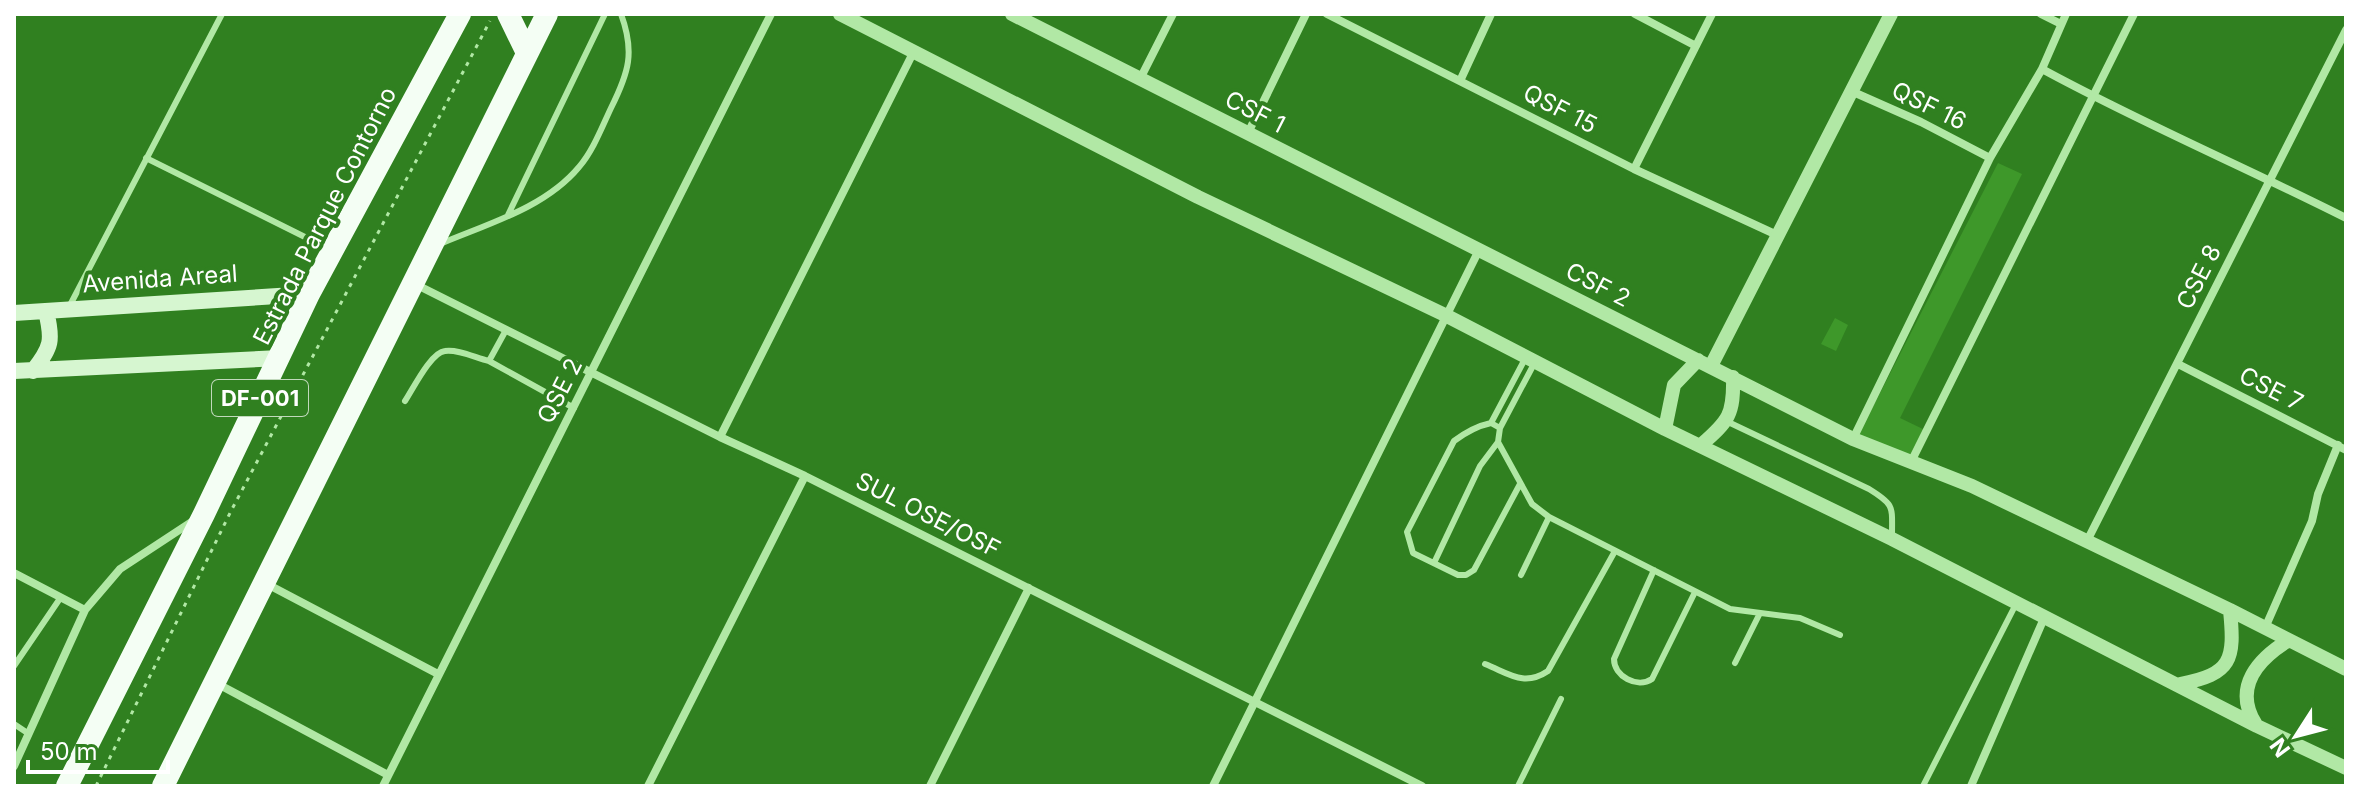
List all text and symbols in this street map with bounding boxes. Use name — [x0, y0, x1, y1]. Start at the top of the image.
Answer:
street label: QSF 16 — [1887, 75, 1971, 136]
street label: QSF 15 — [1518, 78, 1602, 139]
street label: Estrada Parque Contorno — [247, 82, 402, 350]
street label: CSF 1 — [1220, 84, 1290, 139]
street label: CSE 8 — [2170, 239, 2227, 314]
street label: CSF 2 — [1561, 256, 1635, 313]
street label: Avenida Areal — [81, 259, 239, 298]
street label: QSE 2 — [531, 353, 588, 428]
street label: CSE 7 — [2234, 360, 2308, 417]
road number: DF-001 — [212, 380, 308, 416]
street label: SUL OSE/OSF — [851, 466, 1005, 563]
north arrow — [2256, 696, 2336, 776]
scale bar — [28, 724, 168, 774]
text: N — [2264, 733, 2295, 762]
text: 50 m — [40, 737, 98, 766]

